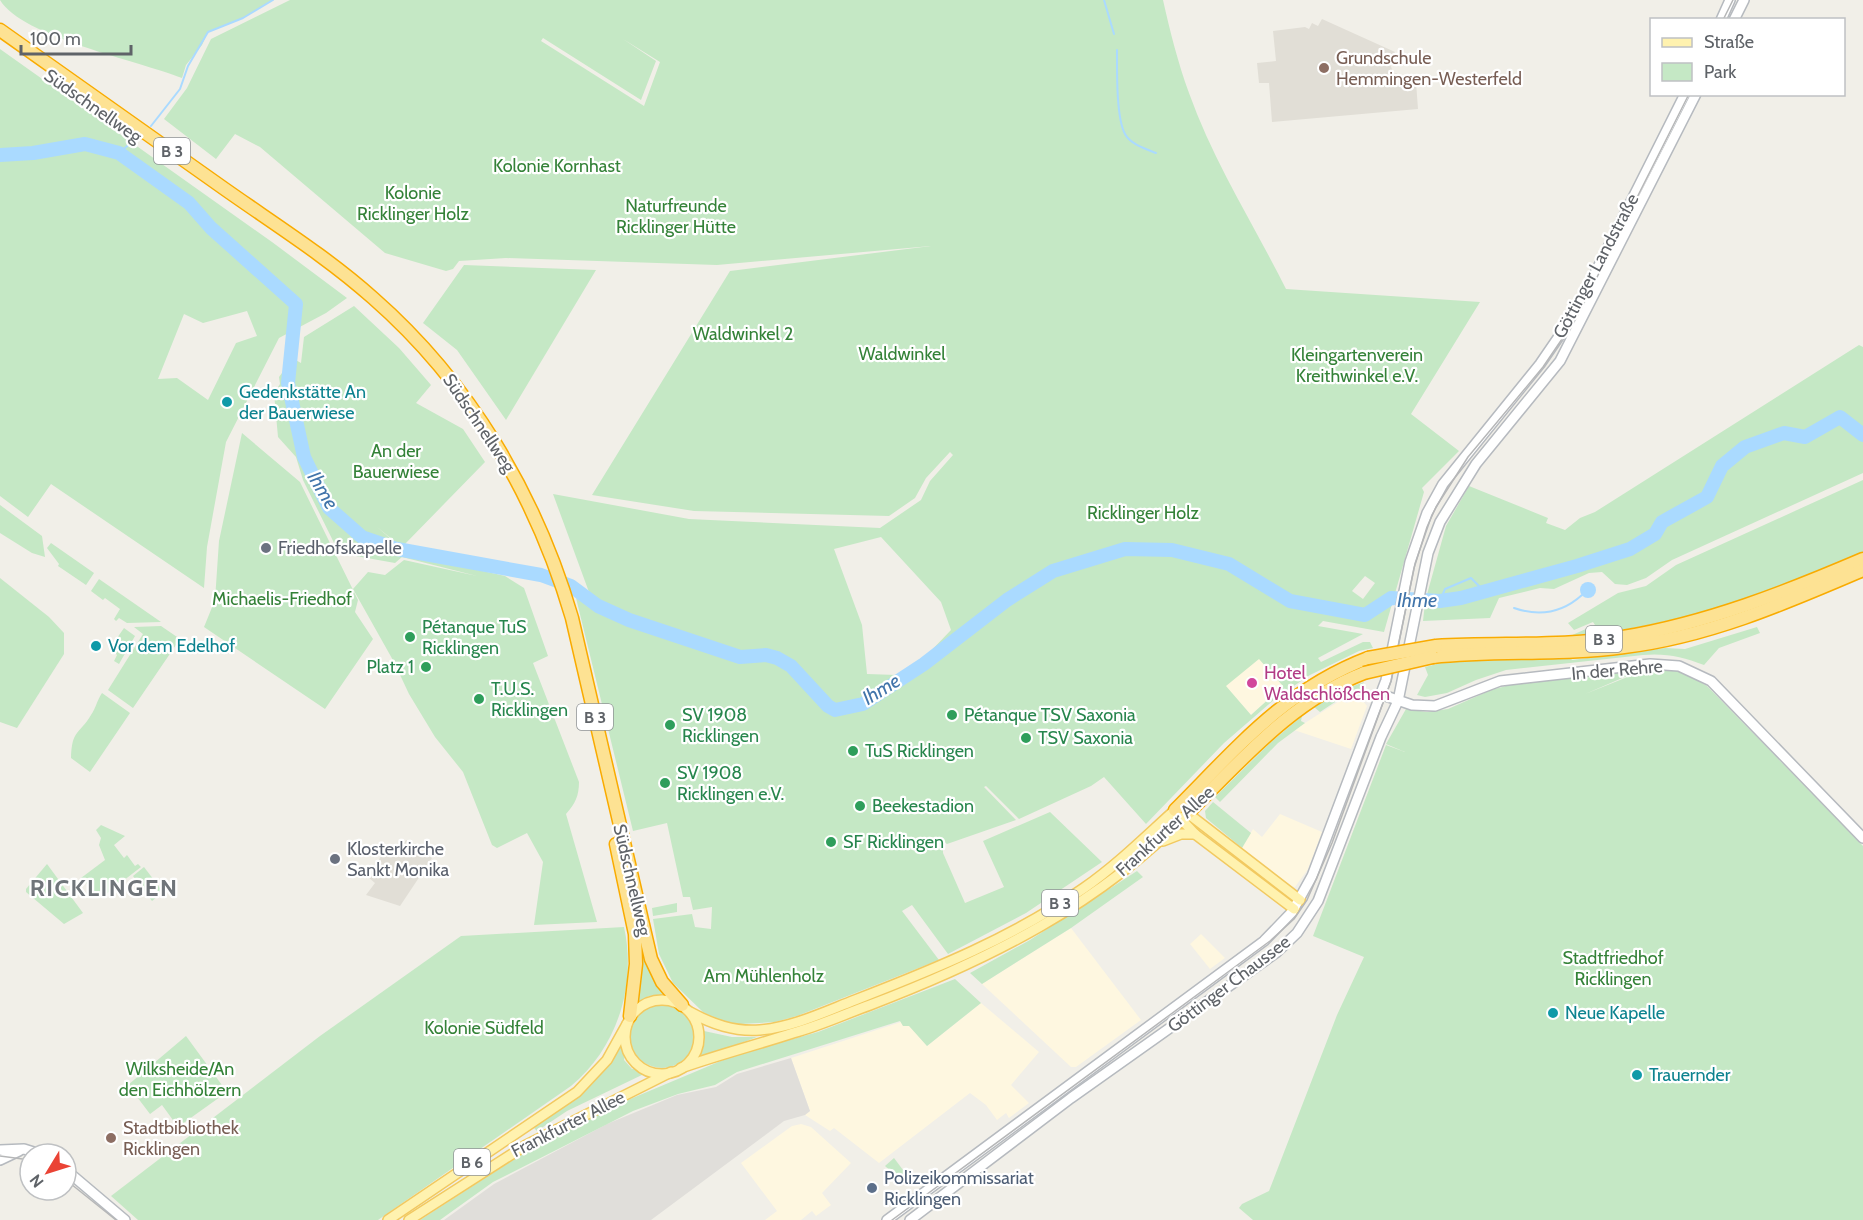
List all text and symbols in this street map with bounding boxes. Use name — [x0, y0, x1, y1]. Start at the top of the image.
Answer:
scale bar — [21, 18, 130, 56]
legend — [1650, 18, 1845, 96]
text: 100 m — [30, 28, 81, 50]
text: Straße — [1704, 31, 1754, 53]
place label: Grundschule Hemmingen-Westerfeld — [1336, 47, 1522, 90]
marker: Grundschule Hemmingen-Westerfeld — [1317, 61, 1331, 75]
text: Park — [1704, 61, 1737, 83]
street label: Südschnellweg — [40, 64, 147, 148]
road number: B 3 — [154, 138, 190, 164]
park label: Kolonie Kornhast — [493, 155, 621, 177]
park label: Kolonie Ricklinger Holz — [357, 182, 469, 225]
street label: Göttinger Landstraße — [1549, 190, 1643, 342]
park label: Naturfreunde Ricklinger Hütte — [616, 195, 736, 238]
park label: Waldwinkel 2 — [693, 323, 793, 345]
park label: Waldwinkel — [858, 343, 946, 365]
park label: Kleingartenverein Kreithwinkel e.V. — [1291, 344, 1423, 387]
street label: Südschnellweg — [438, 370, 521, 477]
place label: Gedenkstätte An der Bauerwiese — [239, 381, 366, 424]
marker: Gedenkstätte An der Bauerwiese — [220, 395, 234, 409]
park label: An der Bauerwiese — [353, 440, 439, 483]
water label: Ihme — [302, 467, 344, 513]
park label: Ricklinger Holz — [1087, 502, 1199, 524]
place label: Friedhofskapelle — [278, 537, 402, 559]
marker: Friedhofskapelle — [259, 541, 273, 555]
park label: Michaelis-Friedhof — [212, 588, 352, 610]
water label: Ihme — [1397, 588, 1437, 612]
place label: Pétanque TuS Ricklingen — [422, 616, 527, 659]
road number: B 3 — [1586, 626, 1622, 652]
marker: Pétanque TuS Ricklingen — [403, 630, 417, 644]
place label: Vor dem Edelhof — [108, 635, 235, 657]
marker: Vor dem Edelhof — [89, 639, 103, 653]
street label: In der Rehre — [1570, 655, 1664, 685]
place label: Platz 1 — [367, 656, 414, 678]
marker: Platz 1 — [419, 660, 433, 674]
place label: Hotel Waldschlößchen — [1264, 662, 1390, 705]
water label: Ihme — [858, 668, 904, 710]
marker: Hotel Waldschlößchen — [1245, 676, 1259, 690]
place label: T.U.S. Ricklingen — [491, 678, 568, 721]
marker: T.U.S. Ricklingen — [472, 692, 486, 706]
road number: B 3 — [577, 704, 613, 730]
place label: SV 1908 Ricklingen — [682, 704, 759, 747]
place label: Pétanque TSV Saxonia — [964, 704, 1136, 726]
marker: Pétanque TSV Saxonia — [945, 708, 959, 722]
marker: SV 1908 Ricklingen — [663, 718, 677, 732]
place label: TSV Saxonia — [1038, 727, 1133, 749]
marker: TSV Saxonia — [1019, 731, 1033, 745]
place label: TuS Ricklingen — [865, 740, 974, 762]
marker: TuS Ricklingen — [846, 744, 860, 758]
place label: SV 1908 Ricklingen e.V. — [677, 762, 784, 805]
marker: SV 1908 Ricklingen e.V. — [658, 776, 672, 790]
street label: Frankfurter Allee — [1111, 781, 1219, 881]
place label: Beekestadion — [872, 795, 974, 817]
marker: Beekestadion — [853, 799, 867, 813]
street label: Südschnellweg — [608, 822, 656, 939]
place label: SF Ricklingen — [843, 831, 944, 853]
marker: SF Ricklingen — [824, 835, 838, 849]
place label: Klosterkirche Sankt Monika — [347, 838, 450, 881]
marker: Klosterkirche Sankt Monika — [328, 852, 342, 866]
district label: RICKLINGEN — [30, 873, 178, 902]
road number: B 3 — [1042, 890, 1078, 916]
street label: Göttinger Chaussee — [1163, 931, 1295, 1037]
park label: Stadtfriedhof Ricklingen — [1562, 947, 1664, 990]
park label: Am Mühlenholz — [704, 965, 825, 987]
place label: Neue Kapelle — [1565, 1002, 1665, 1024]
marker: Neue Kapelle — [1546, 1006, 1560, 1020]
park label: Kolonie Südfeld — [424, 1017, 544, 1039]
park label: Wilksheide/An den Eichhölzern — [119, 1058, 241, 1101]
place label: Trauernder — [1649, 1064, 1731, 1086]
marker: Trauernder — [1630, 1068, 1644, 1082]
street label: Frankfurter Allee — [507, 1086, 629, 1162]
place label: Stadtbibliothek Ricklingen — [123, 1117, 240, 1160]
marker: Stadtbibliothek Ricklingen — [104, 1131, 118, 1145]
north arrow — [18, 1142, 78, 1202]
road number: B 6 — [454, 1149, 490, 1175]
place label: Polizeikommissariat Ricklingen — [884, 1167, 1034, 1210]
text: N — [26, 1171, 48, 1191]
marker: Polizeikommissariat Ricklingen — [865, 1181, 879, 1195]

